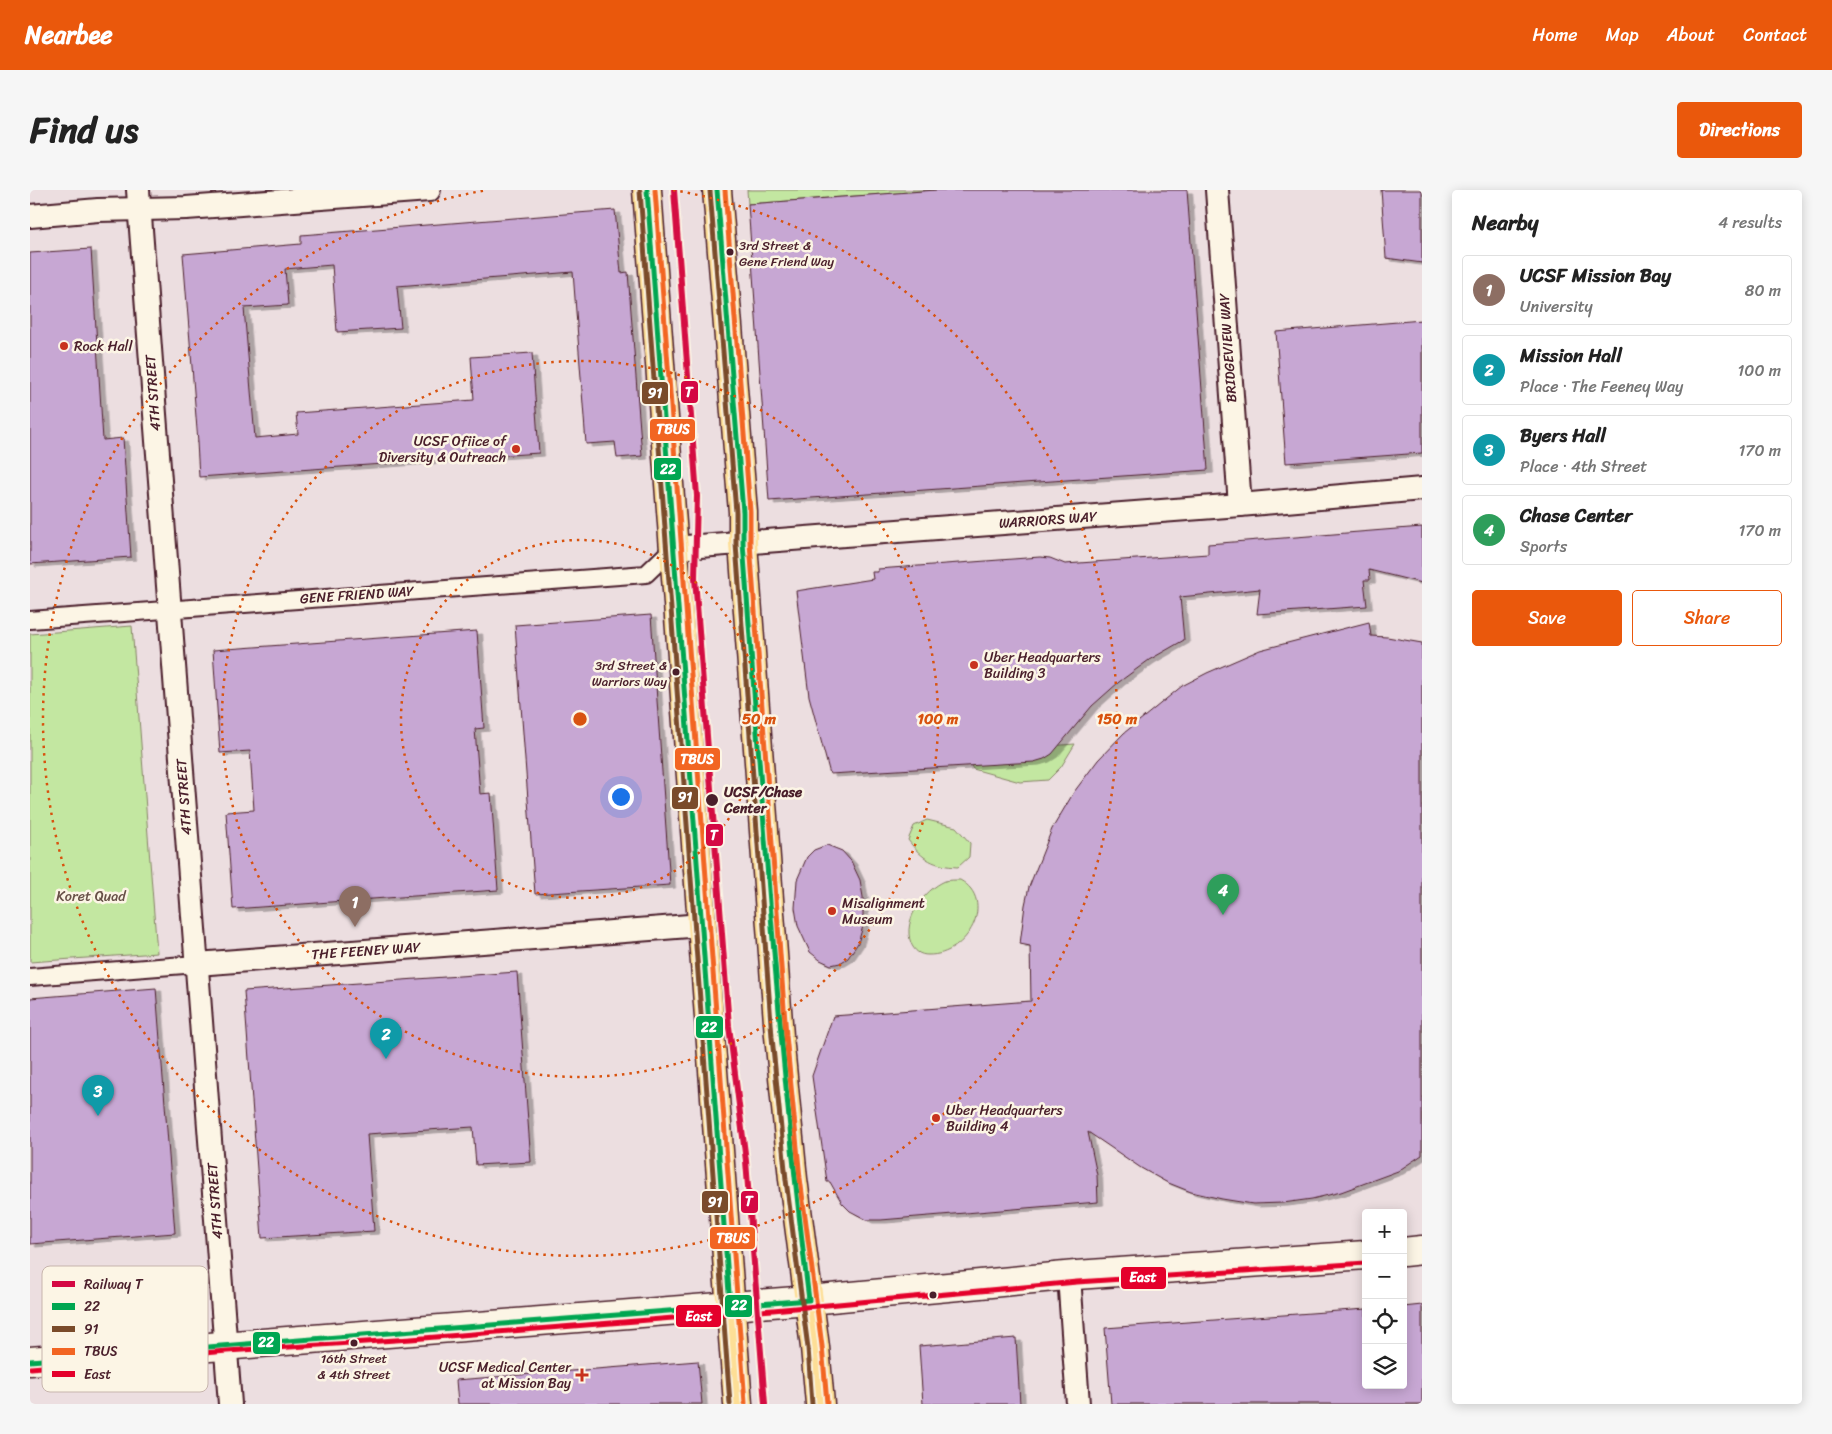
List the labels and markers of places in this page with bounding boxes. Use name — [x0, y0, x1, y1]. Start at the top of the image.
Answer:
place label: 3rd Street & Gene Friend Way — [739, 234, 834, 273]
marker: 3rd Street & Gene Friend Way — [725, 247, 735, 257]
place label: Rock Hall — [74, 334, 134, 359]
marker: Rock Hall — [58, 340, 70, 352]
place label: UCSF Ofiice of Diversity & Outreach — [379, 429, 508, 470]
marker: UCSF Ofiice of Diversity & Outreach — [510, 443, 522, 455]
place label: Uber Headquarters Building 3 — [984, 645, 1101, 686]
place label: 3rd Street & Warriors Way — [592, 654, 667, 693]
marker: Uber Headquarters Building 3 — [968, 659, 980, 671]
marker: 3rd Street & Warriors Way — [671, 667, 681, 677]
centre of rings — [571, 710, 589, 728]
place label: UCSF/Chase Center — [723, 780, 803, 821]
marker: UCSF/Chase Center — [704, 792, 720, 808]
pin: 4 — [1207, 874, 1239, 915]
pin: 1 — [339, 886, 371, 927]
place label: Misalignment Museum — [842, 891, 925, 932]
marker: Misalignment Museum — [826, 905, 838, 917]
pin: 2 — [370, 1018, 402, 1059]
pin: 3 — [82, 1075, 114, 1116]
place label: Uber Headquarters Building 4 — [946, 1098, 1063, 1139]
marker: Uber Headquarters Building 4 — [930, 1112, 942, 1124]
unlabelled marker — [928, 1290, 938, 1300]
marker: 16th Street & 4th Street — [349, 1338, 359, 1348]
place label: 16th Street & 4th Street — [317, 1347, 391, 1386]
place label: UCSF Medical Center at Mission Bay — [439, 1355, 572, 1396]
marker: UCSF Medical Center at Mission Bay — [575, 1368, 589, 1382]

